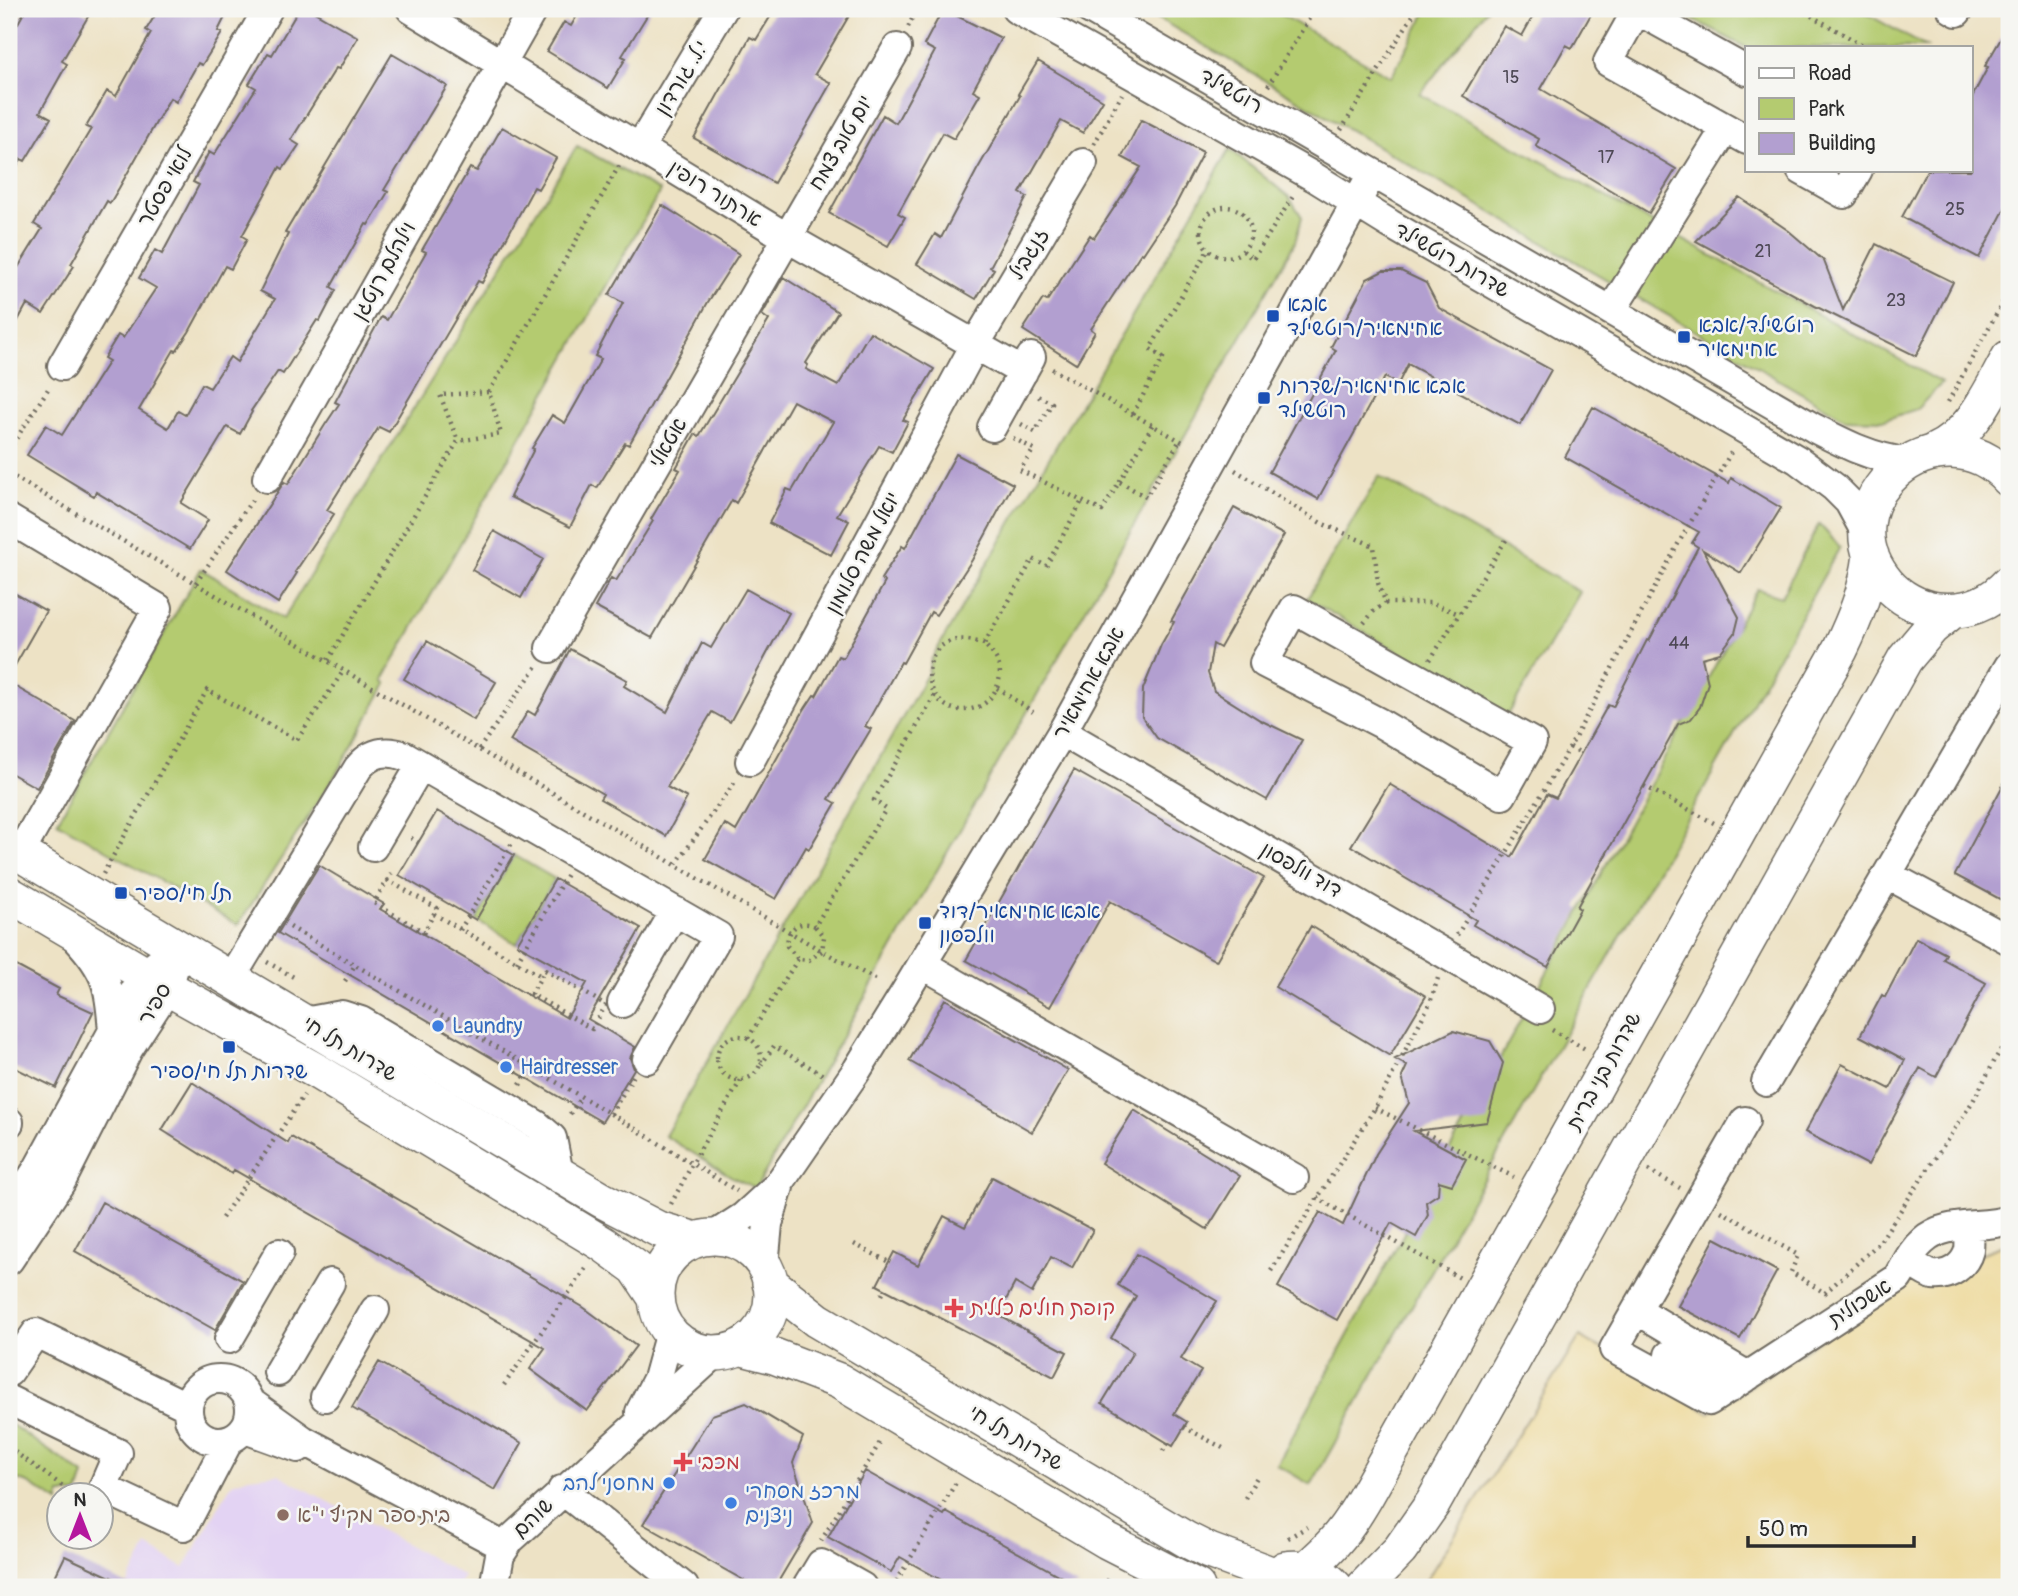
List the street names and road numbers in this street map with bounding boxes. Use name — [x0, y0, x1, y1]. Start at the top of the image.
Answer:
street label: י.ל. גורדון — [649, 35, 715, 121]
street label: רוטשילד — [1195, 62, 1267, 120]
street label: יום טוב צמח — [803, 90, 879, 196]
street label: לואי פסטר — [131, 142, 199, 232]
street label: ארתור רופין — [663, 155, 767, 233]
street label: שדרות רוטשילד — [1389, 216, 1515, 304]
street label: וילהלם רנטגן — [346, 217, 422, 325]
street label: זנגביל — [1003, 223, 1055, 285]
street label: אטאלי — [643, 413, 693, 473]
street label: יואל משה סלומון — [820, 487, 906, 619]
street label: אבא אחימאיר — [1047, 622, 1131, 744]
street label: דוד וולפסון — [1255, 836, 1347, 904]
street label: ספיר — [132, 978, 178, 1030]
street label: שדרות בני ברית — [1560, 1007, 1648, 1136]
street label: שדרות תל חי — [298, 1010, 402, 1088]
street label: אשכולית — [1822, 1273, 1897, 1334]
street label: שדרות תל חי — [964, 1399, 1068, 1477]
street label: שוהם — [507, 1492, 559, 1544]

